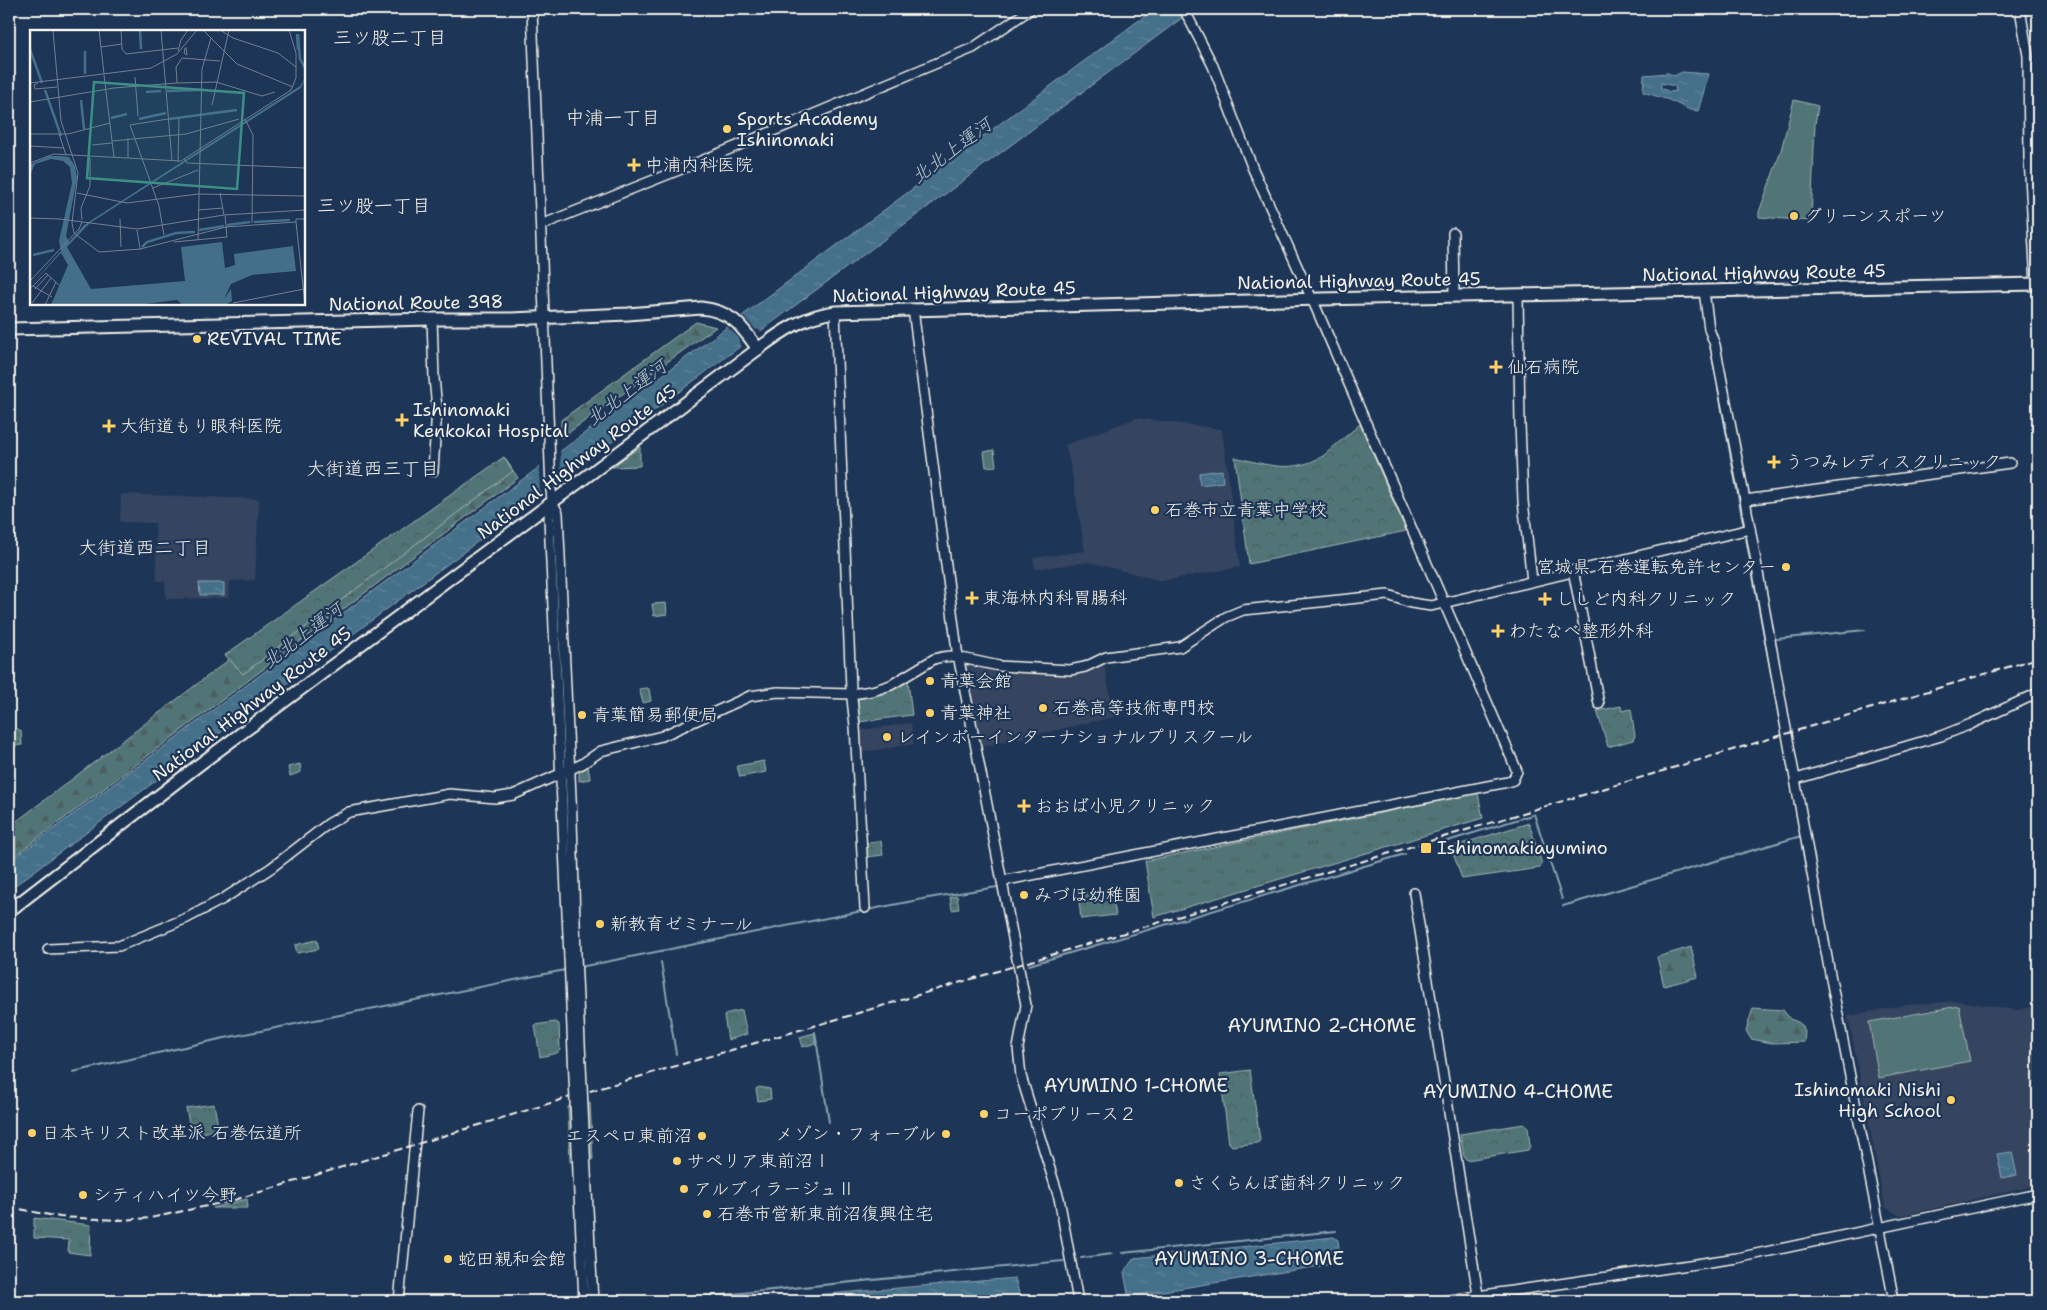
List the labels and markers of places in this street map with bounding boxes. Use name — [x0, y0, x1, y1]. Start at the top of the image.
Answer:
place label: Sports Academy Ishinomaki — [737, 107, 878, 152]
marker: Sports Academy Ishinomaki — [721, 123, 733, 135]
place label: 中浦内科医院 — [645, 153, 753, 177]
marker: 中浦内科医院 — [627, 158, 641, 172]
place label: グリーンスポーツ — [1804, 204, 1947, 228]
marker: グリーンスポーツ — [1788, 210, 1800, 222]
place label: REVIVAL TIME — [207, 327, 342, 351]
marker: REVIVAL TIME — [191, 333, 203, 345]
place label: 仙石病院 — [1507, 355, 1579, 379]
marker: 仙石病院 — [1489, 360, 1503, 374]
place label: Ishinomaki Kenkokai Hospital — [413, 398, 569, 443]
marker: Ishinomaki Kenkokai Hospital — [395, 413, 409, 427]
place label: 大街道もり眼科医院 — [120, 414, 282, 438]
marker: 大街道もり眼科医院 — [102, 419, 116, 433]
place label: うつみレディスクリニック — [1785, 450, 2001, 474]
marker: うつみレディスクリニック — [1767, 455, 1781, 469]
place label: 石巻市立青葉中学校 — [1165, 498, 1327, 522]
marker: 石巻市立青葉中学校 — [1149, 504, 1161, 516]
place label: 宮城県 石巻運転免許センター — [1537, 555, 1776, 579]
marker: 宮城県 石巻運転免許センター — [1780, 561, 1792, 573]
place label: 東海林内科胃腸科 — [983, 586, 1127, 610]
place label: ししど内科クリニック — [1556, 587, 1736, 611]
marker: 東海林内科胃腸科 — [965, 591, 979, 605]
marker: ししど内科クリニック — [1538, 592, 1552, 606]
place label: わたなべ整形外科 — [1509, 619, 1653, 643]
marker: わたなべ整形外科 — [1491, 624, 1505, 638]
place label: 青葉会館 — [940, 669, 1012, 693]
marker: 青葉会館 — [924, 675, 936, 687]
place label: 石巻高等技術専門校 — [1053, 696, 1215, 720]
place label: 青葉神社 — [940, 701, 1012, 725]
marker: 石巻高等技術専門校 — [1037, 702, 1049, 714]
place label: 青葉簡易郵便局 — [592, 703, 718, 727]
marker: 青葉神社 — [924, 707, 936, 719]
marker: 青葉簡易郵便局 — [576, 709, 588, 721]
place label: レインボーインターナショナルプリスクール — [897, 725, 1253, 749]
marker: レインボーインターナショナルプリスクール — [881, 731, 893, 743]
place label: おおば小児クリニック — [1035, 794, 1215, 818]
marker: おおば小児クリニック — [1017, 799, 1031, 813]
place label: Ishinomakiayumino — [1437, 836, 1608, 860]
marker: Ishinomakiayumino — [1419, 841, 1433, 855]
place label: みづほ幼稚園 — [1034, 883, 1142, 907]
marker: みづほ幼稚園 — [1018, 889, 1030, 901]
place label: 新教育ゼミナール — [610, 912, 753, 936]
marker: 新教育ゼミナール — [594, 918, 606, 930]
place label: Ishinomaki Nishi High School — [1794, 1078, 1942, 1123]
marker: Ishinomaki Nishi High School — [1945, 1094, 1957, 1106]
place label: コーポブリース２ — [994, 1102, 1137, 1126]
marker: コーポブリース２ — [978, 1108, 990, 1120]
place label: 日本キリスト改革派 石巻伝道所 — [42, 1121, 302, 1145]
place label: メゾン・フォーブル — [775, 1122, 936, 1146]
place label: エスペロ東前沼 — [566, 1124, 692, 1148]
marker: 日本キリスト改革派 石巻伝道所 — [26, 1127, 38, 1139]
marker: メゾン・フォーブル — [940, 1128, 952, 1140]
marker: エスペロ東前沼 — [696, 1130, 708, 1142]
place label: サペリア東前沼Ⅰ — [687, 1149, 831, 1173]
marker: サペリア東前沼Ⅰ — [671, 1155, 683, 1167]
place label: さくらんぼ歯科クリニック — [1189, 1171, 1405, 1195]
place label: アルブィラージュⅡ — [694, 1177, 855, 1201]
marker: さくらんぼ歯科クリニック — [1173, 1177, 1185, 1189]
place label: シティハイツ今野 — [93, 1183, 237, 1207]
marker: アルブィラージュⅡ — [678, 1183, 690, 1195]
marker: シティハイツ今野 — [77, 1189, 89, 1201]
place label: 石巻市営新東前沼復興住宅 — [717, 1202, 933, 1226]
marker: 石巻市営新東前沼復興住宅 — [701, 1208, 713, 1220]
place label: 蛇田親和会館 — [458, 1247, 566, 1271]
marker: 蛇田親和会館 — [442, 1253, 454, 1265]

